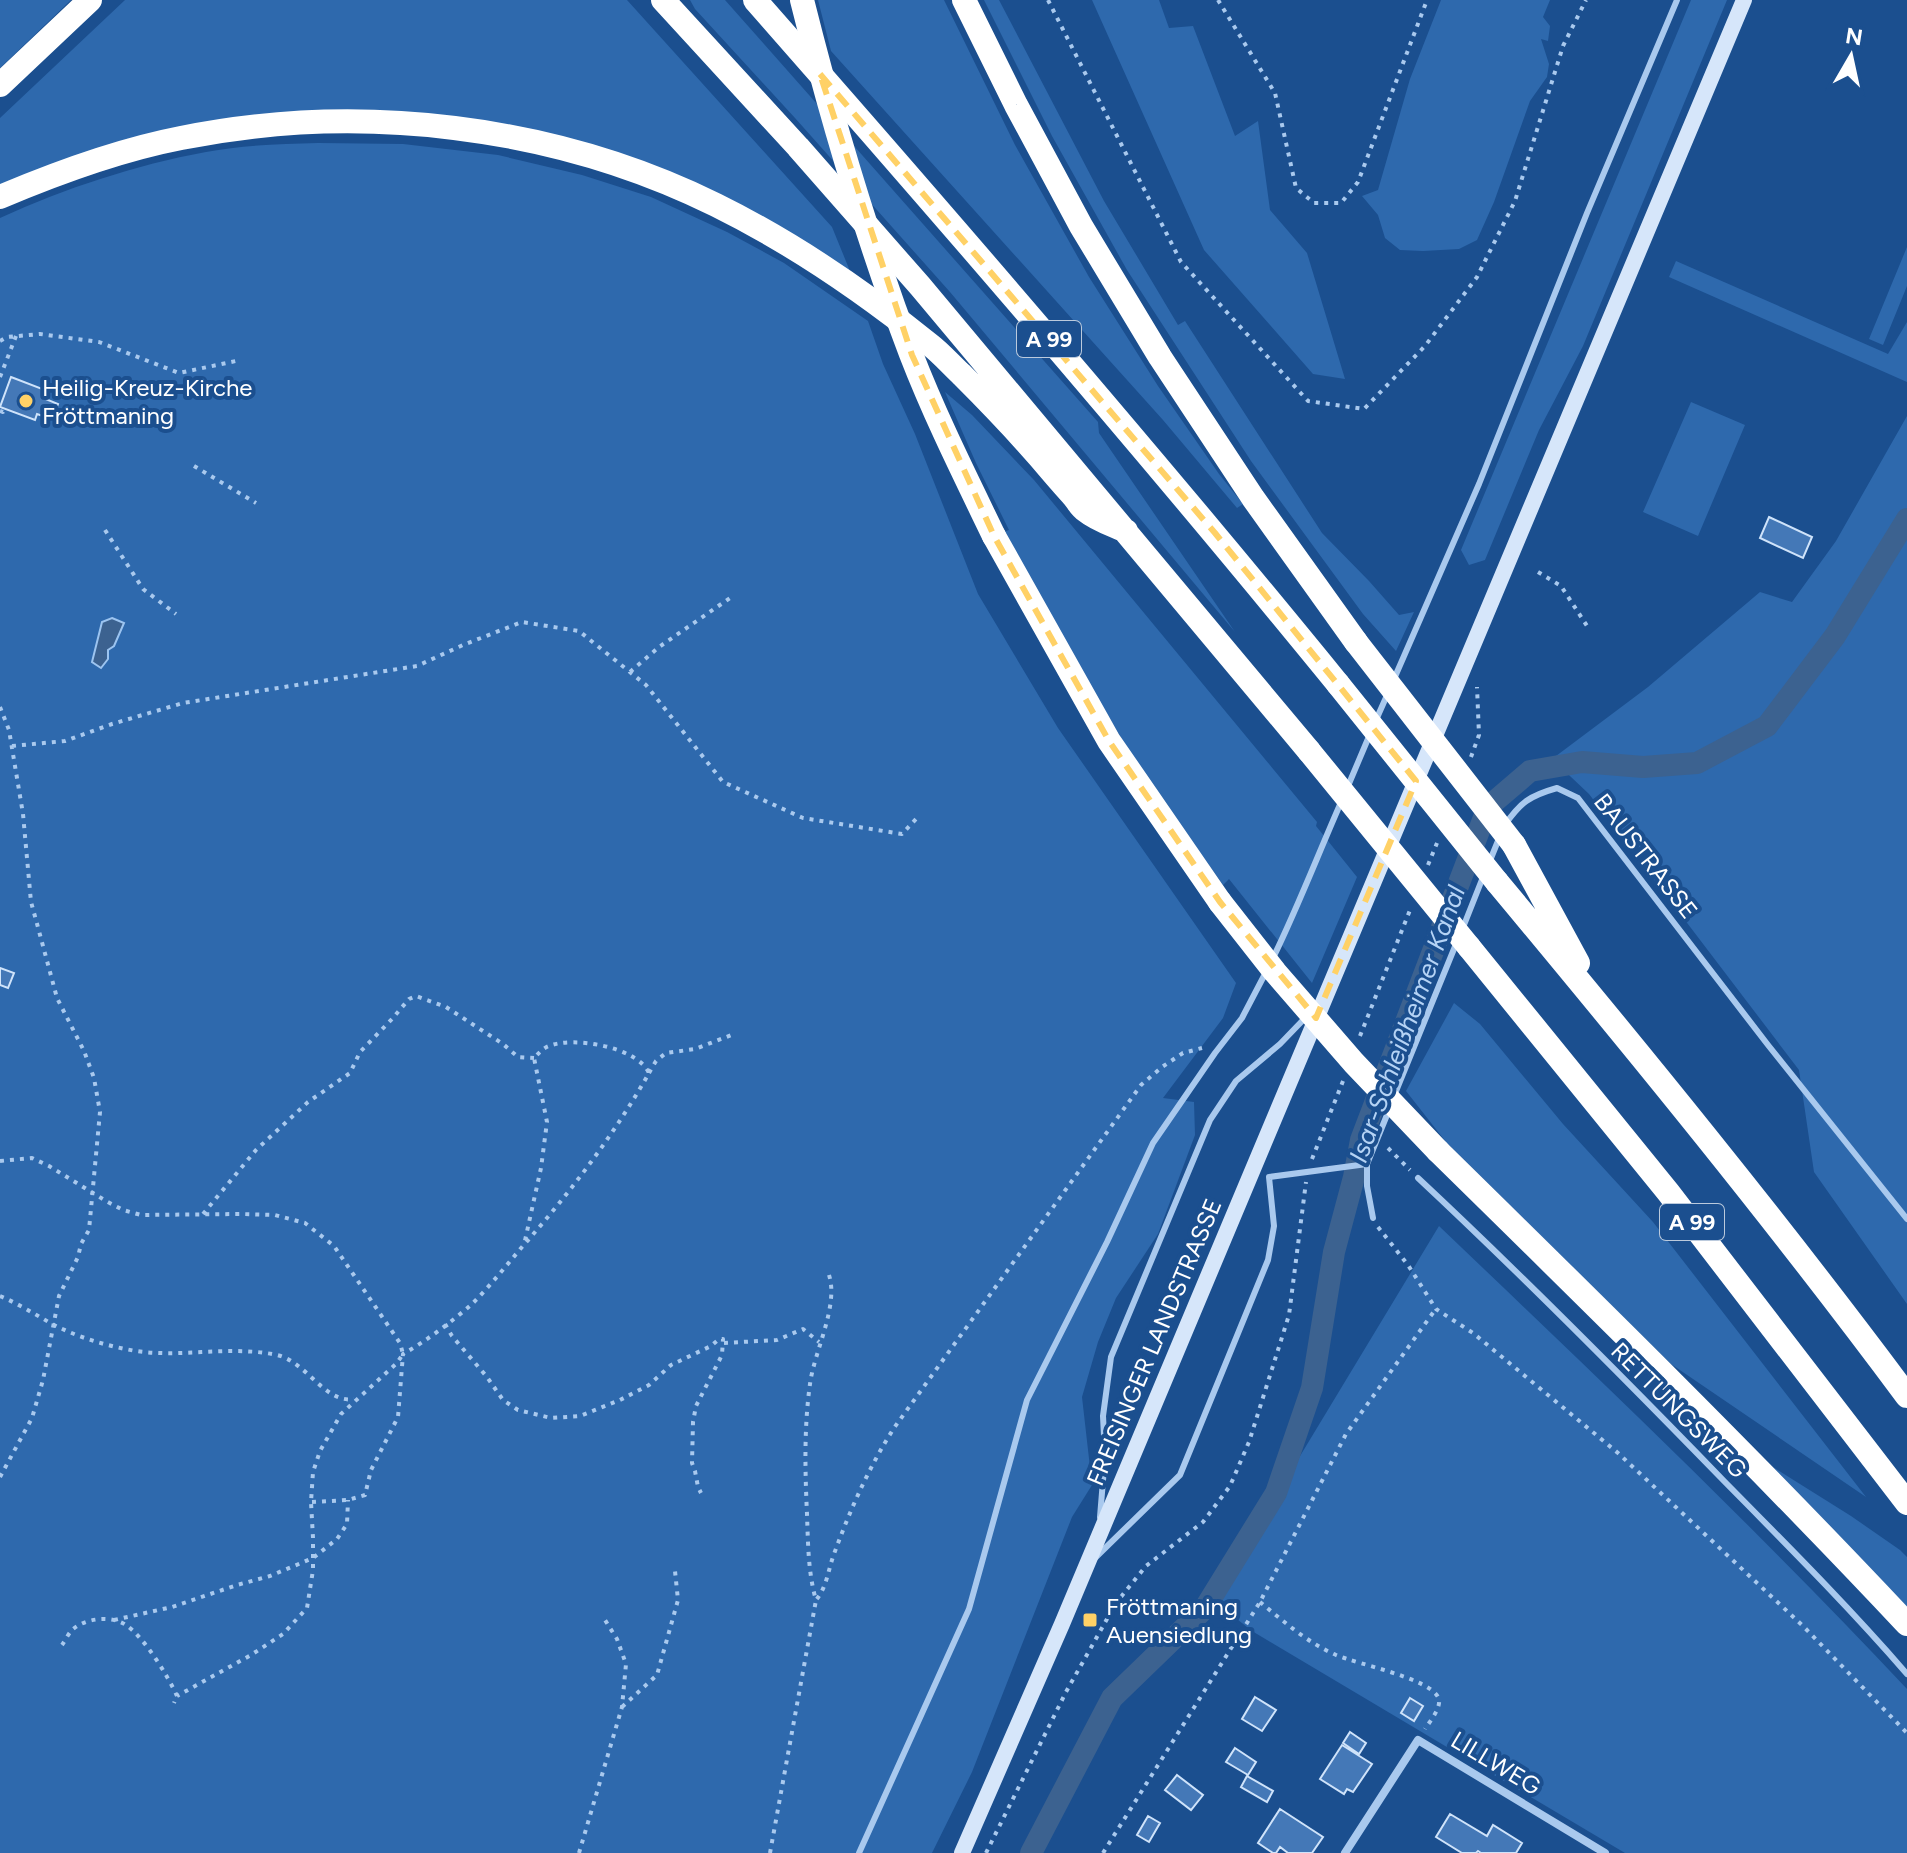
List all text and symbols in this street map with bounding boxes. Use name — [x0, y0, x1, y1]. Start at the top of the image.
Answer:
north arrow — [1811, 16, 1891, 96]
text: N — [1844, 22, 1865, 51]
road number: A 99 — [1017, 321, 1081, 357]
place label: Heilig-Kreuz-Kirche Fröttmaning — [42, 373, 252, 430]
marker: Heilig-Kreuz-Kirche Fröttmaning — [17, 392, 35, 410]
street label: BAUSTRASSE — [1588, 788, 1704, 924]
water label: Isar-Schleißheimer Kanal — [1342, 881, 1472, 1167]
street label: FREISINGER LANDSTRASSE — [1080, 1194, 1228, 1490]
road number: A 99 — [1660, 1204, 1724, 1240]
street label: RETTUNGSWEG — [1605, 1336, 1753, 1484]
place label: Fröttmaning Auensiedlung — [1106, 1592, 1252, 1649]
marker: Fröttmaning Auensiedlung — [1081, 1611, 1099, 1629]
street label: LILLWEG — [1446, 1725, 1546, 1801]

